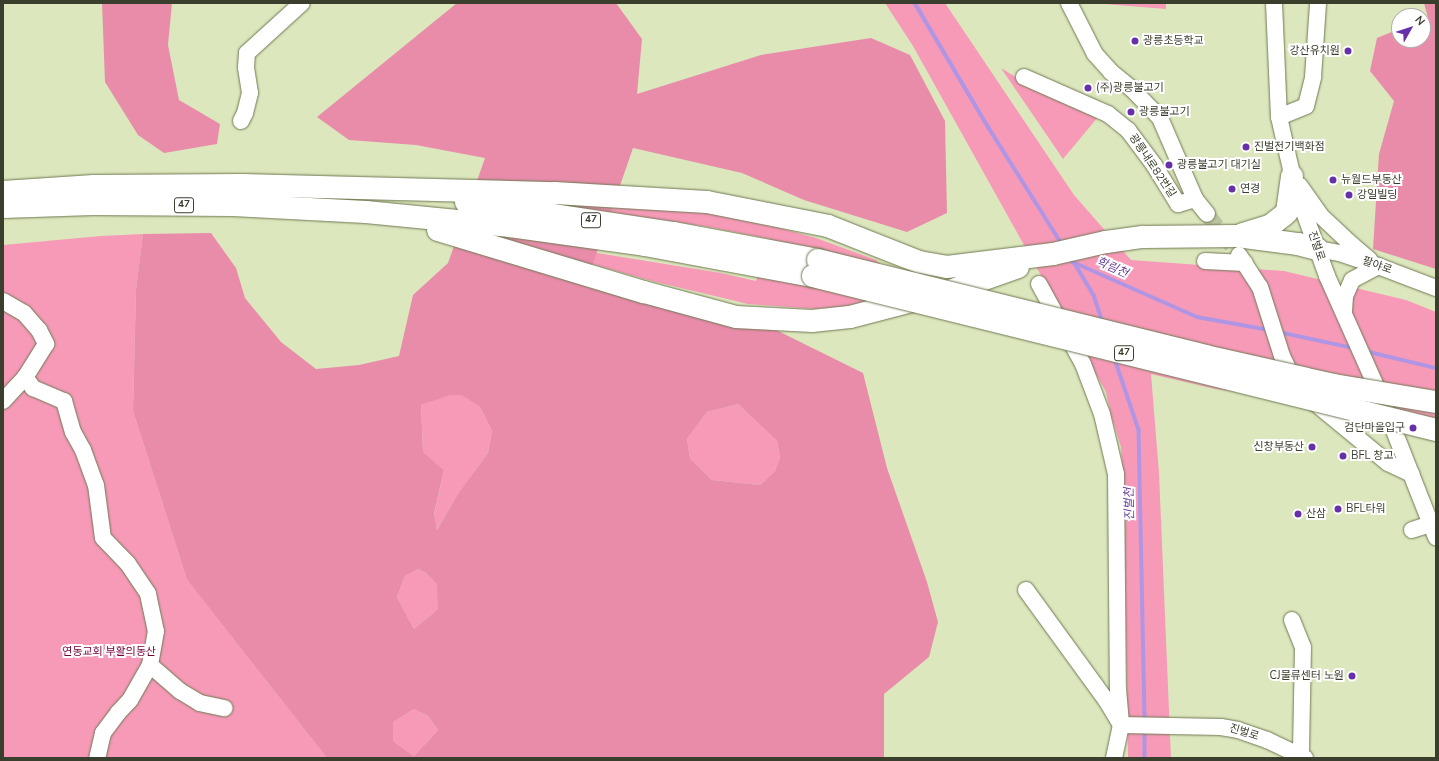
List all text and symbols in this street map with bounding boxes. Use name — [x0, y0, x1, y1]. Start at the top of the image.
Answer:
north arrow — [1391, 8, 1431, 48]
text: N — [1412, 13, 1428, 29]
place label: 광릉초등학교 — [1143, 34, 1204, 48]
marker: 광릉초등학교 — [1130, 36, 1140, 46]
place label: 강산유치원 — [1289, 44, 1340, 58]
marker: 강산유치원 — [1343, 46, 1353, 56]
place label: (주)광릉불고기 — [1096, 81, 1164, 95]
marker: (주)광릉불고기 — [1083, 83, 1093, 93]
place label: 광릉불고기 — [1139, 105, 1190, 119]
marker: 광릉불고기 — [1126, 107, 1136, 117]
street label: 광릉내로82번길 — [1126, 132, 1178, 200]
place label: 진벌전기백화점 — [1254, 140, 1325, 154]
marker: 진벌전기백화점 — [1241, 142, 1251, 152]
place label: 광릉불고기 대기실 — [1177, 158, 1261, 172]
marker: 광릉불고기 대기실 — [1164, 160, 1174, 170]
place label: 뉴월드부동산 — [1341, 173, 1402, 187]
marker: 뉴월드부동산 — [1328, 175, 1338, 185]
place label: 연경 — [1240, 182, 1260, 196]
marker: 연경 — [1227, 184, 1237, 194]
place label: 강일빌딩 — [1357, 188, 1397, 202]
marker: 강일빌딩 — [1344, 190, 1354, 200]
road number: 47 — [174, 197, 194, 213]
road number: 47 — [581, 212, 601, 228]
street label: 진벌로 — [1305, 229, 1327, 263]
water label: 학림천 — [1094, 255, 1130, 281]
street label: 팔야로 — [1360, 255, 1394, 277]
road number: 47 — [1114, 345, 1134, 361]
place label: 검단마을입구 — [1344, 421, 1405, 435]
marker: 검단마을입구 — [1408, 423, 1418, 433]
place label: 신창부동산 — [1253, 440, 1304, 454]
marker: 신창부동산 — [1307, 442, 1317, 452]
place label: BFL 창고 — [1351, 449, 1394, 463]
marker: BFL 창고 — [1338, 451, 1348, 461]
water label: 진벌천 — [1123, 487, 1137, 521]
place label: BFL타워 — [1346, 502, 1386, 516]
marker: BFL타워 — [1333, 504, 1343, 514]
place label: 산삼 — [1306, 507, 1326, 521]
marker: 산삼 — [1293, 509, 1303, 519]
park label: 연동교회 부활의동산 — [62, 645, 156, 659]
place label: CJ물류센터 노원 — [1270, 669, 1344, 683]
marker: CJ물류센터 노원 — [1347, 671, 1357, 681]
street label: 진벌로 — [1228, 722, 1260, 744]

